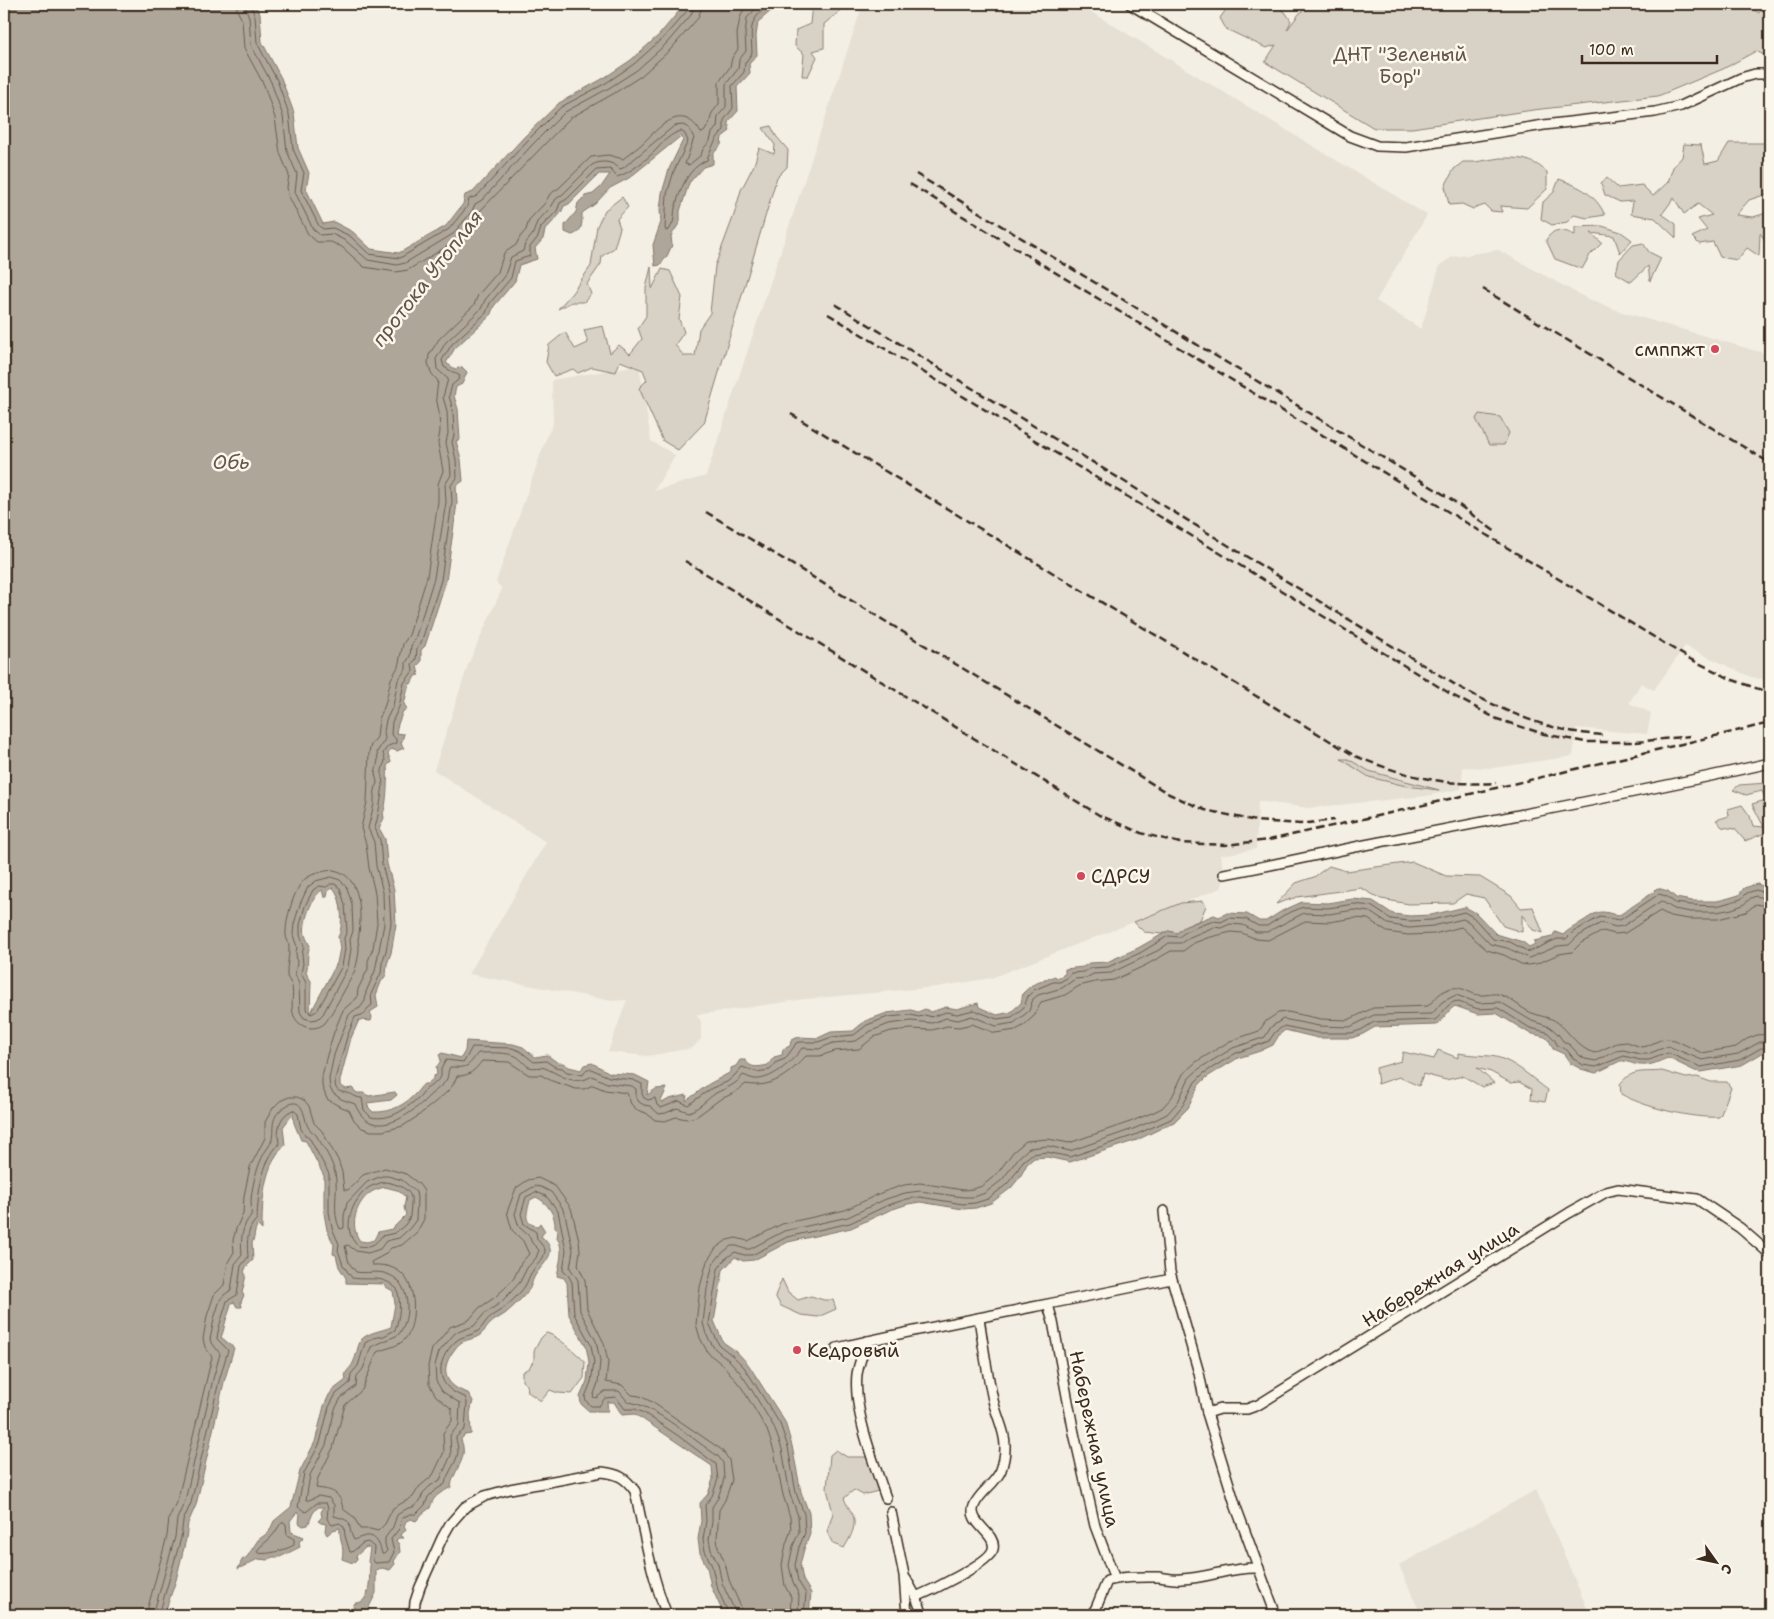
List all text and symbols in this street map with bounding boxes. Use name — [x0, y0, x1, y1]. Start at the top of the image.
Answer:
scale bar — [1582, 32, 1716, 64]
text: 100 m — [1589, 40, 1634, 60]
park label: ДНТ "Зеленый Бор" — [1333, 42, 1467, 89]
water label: протока Утоплая — [366, 205, 488, 351]
place label: смппжт — [1635, 337, 1705, 362]
marker: смппжт — [1709, 343, 1721, 355]
water label: Обь — [212, 449, 250, 475]
place label: СДРСУ — [1091, 864, 1150, 889]
marker: СДРСУ — [1075, 870, 1087, 882]
street label: Набережная улица — [1357, 1216, 1523, 1333]
place label: Кедровый — [807, 1338, 900, 1363]
marker: Кедровый — [791, 1344, 803, 1356]
street label: Набережная улица — [1064, 1348, 1126, 1530]
north arrow — [1692, 1536, 1742, 1586]
text: С — [1717, 1561, 1737, 1578]

